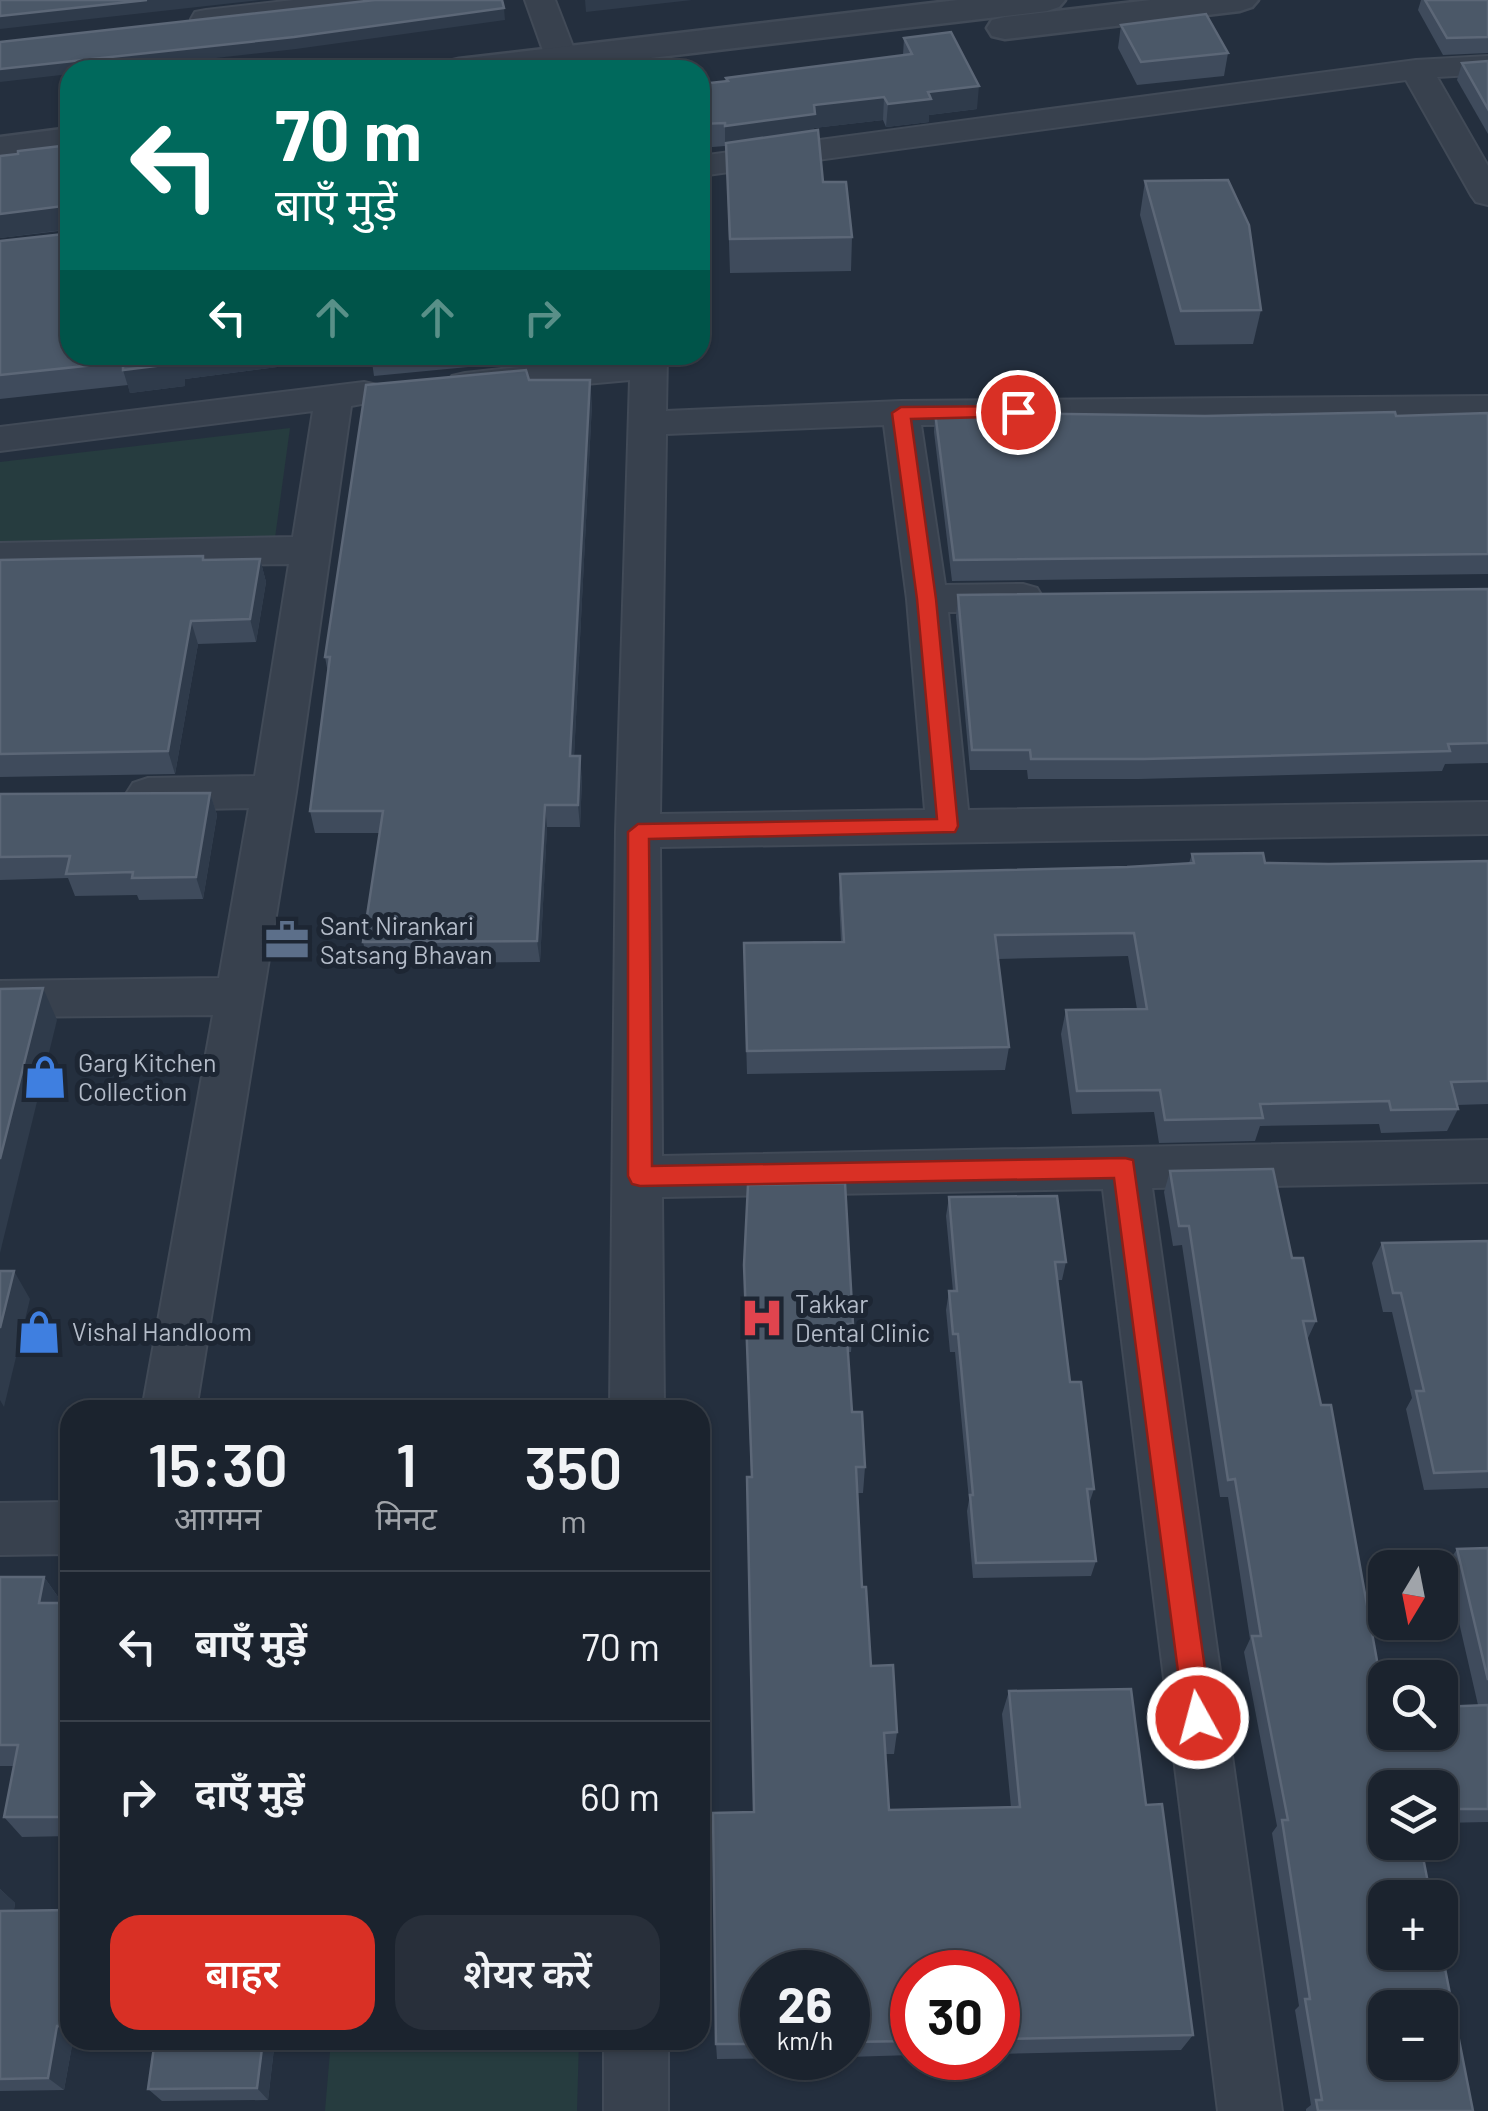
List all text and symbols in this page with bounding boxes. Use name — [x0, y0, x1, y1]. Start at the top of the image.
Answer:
text: 70 m — [275, 91, 422, 175]
icon: left — [110, 100, 240, 230]
text: बाएँ मुड़ें — [275, 176, 397, 230]
icon: left — [200, 290, 255, 345]
icon: ahead — [305, 290, 360, 345]
icon: ahead — [410, 290, 465, 345]
icon: right — [515, 290, 570, 345]
pin — [976, 370, 1061, 455]
icon: arrive — [991, 385, 1046, 440]
place label: Sant Nirankari Satsang Bhavan — [320, 910, 493, 969]
office icon: Sant Nirankari Satsang Bhavan — [263, 916, 311, 964]
place label: Garg Kitchen Collection — [78, 1047, 217, 1106]
shop icon: Garg Kitchen Collection — [21, 1053, 69, 1101]
place label: Takkar Dental Clinic — [795, 1288, 930, 1347]
hospital icon: Takkar Dental Clinic — [738, 1294, 786, 1342]
shop icon: Vishal Handloom — [15, 1308, 63, 1356]
place label: Vishal Handloom — [72, 1316, 252, 1346]
text: 15:30 — [148, 1427, 288, 1499]
text: 1 — [396, 1427, 417, 1499]
text: 350 — [525, 1430, 622, 1502]
text: आगमन — [174, 1498, 262, 1536]
text: मिनट — [376, 1498, 437, 1536]
text: m — [560, 1501, 587, 1539]
north arrow — [1368, 1550, 1458, 1640]
map controls — [1368, 1550, 1458, 2080]
icon: left — [110, 1619, 165, 1674]
text: बाएँ मुड़ें — [195, 1619, 307, 1665]
text: 70 m — [582, 1623, 660, 1669]
button: search — [1368, 1660, 1458, 1750]
position arrow — [1146, 1666, 1250, 1770]
icon: right — [110, 1769, 165, 1824]
text: दाएँ मुड़ें — [195, 1769, 305, 1815]
button: layers — [1368, 1770, 1458, 1860]
text: 60 m — [580, 1773, 660, 1819]
button: + — [1368, 1880, 1458, 1970]
button: बाहर — [110, 1915, 375, 2030]
button: शेयर करें — [395, 1915, 660, 2030]
speed limit sign: 30 — [890, 1950, 1020, 2080]
text: 26 — [778, 1973, 832, 2033]
button: − — [1368, 1990, 1458, 2080]
text: km/h — [777, 2025, 833, 2055]

